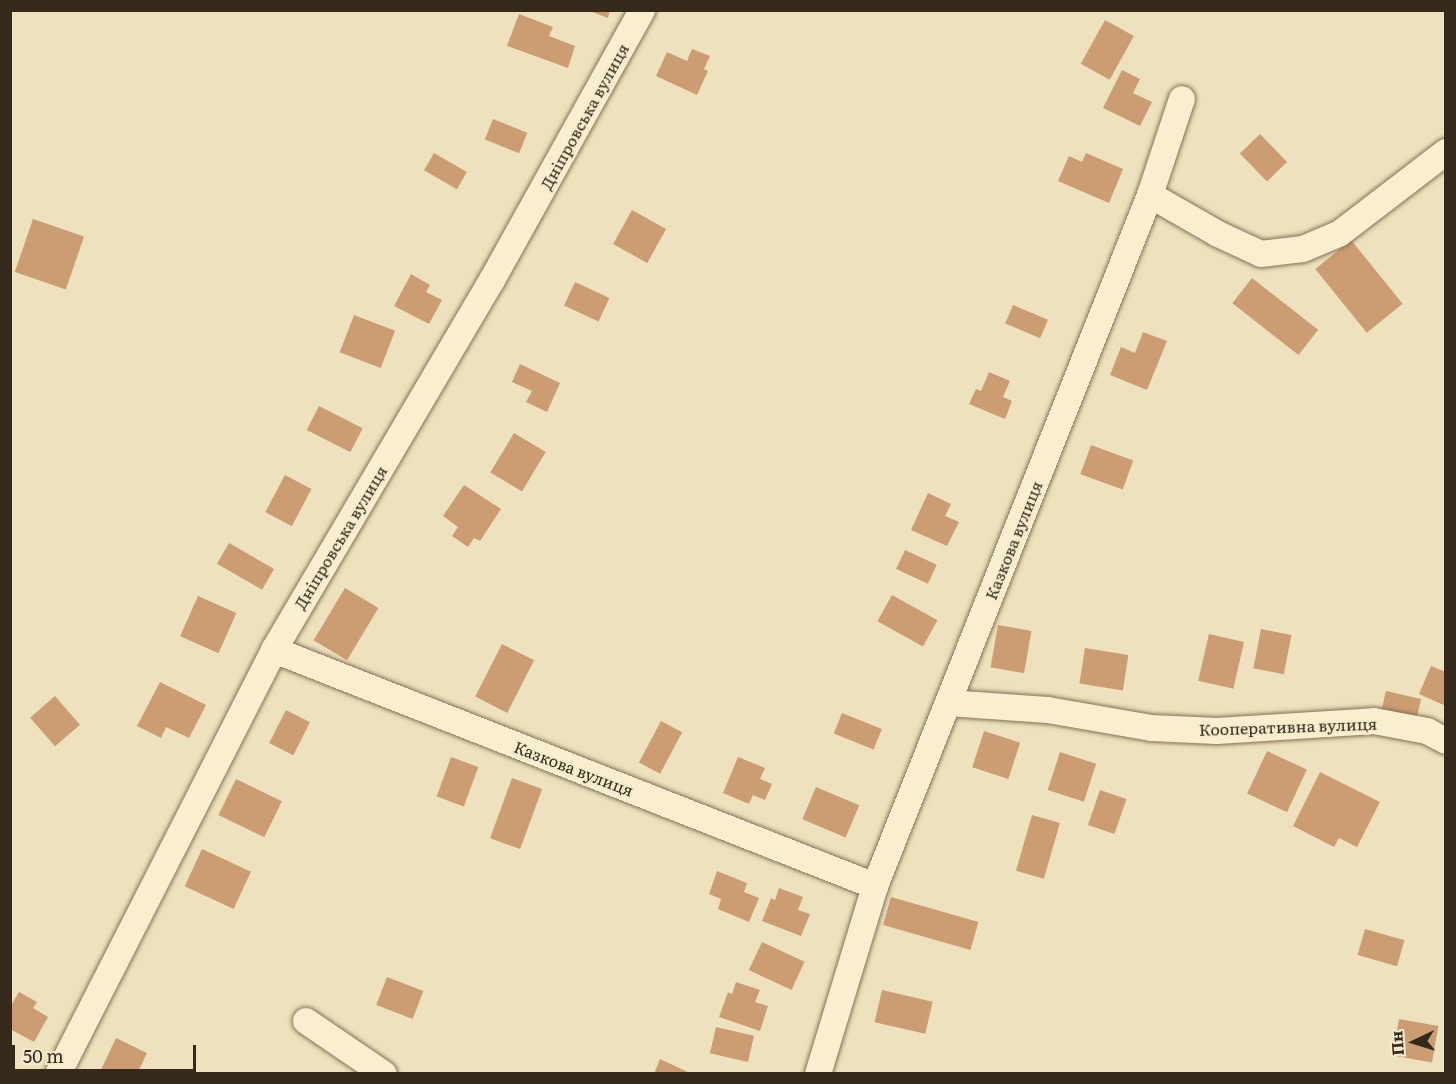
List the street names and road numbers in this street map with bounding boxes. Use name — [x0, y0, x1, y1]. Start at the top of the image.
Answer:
street label: Дніпровська вулиця — [536, 40, 632, 192]
street label: Дніпровська вулиця — [290, 462, 390, 612]
street label: Казкова вулиця — [980, 478, 1046, 602]
street label: Кооперативна вулиця — [1199, 713, 1377, 739]
street label: Казкова вулиця — [512, 736, 636, 800]

